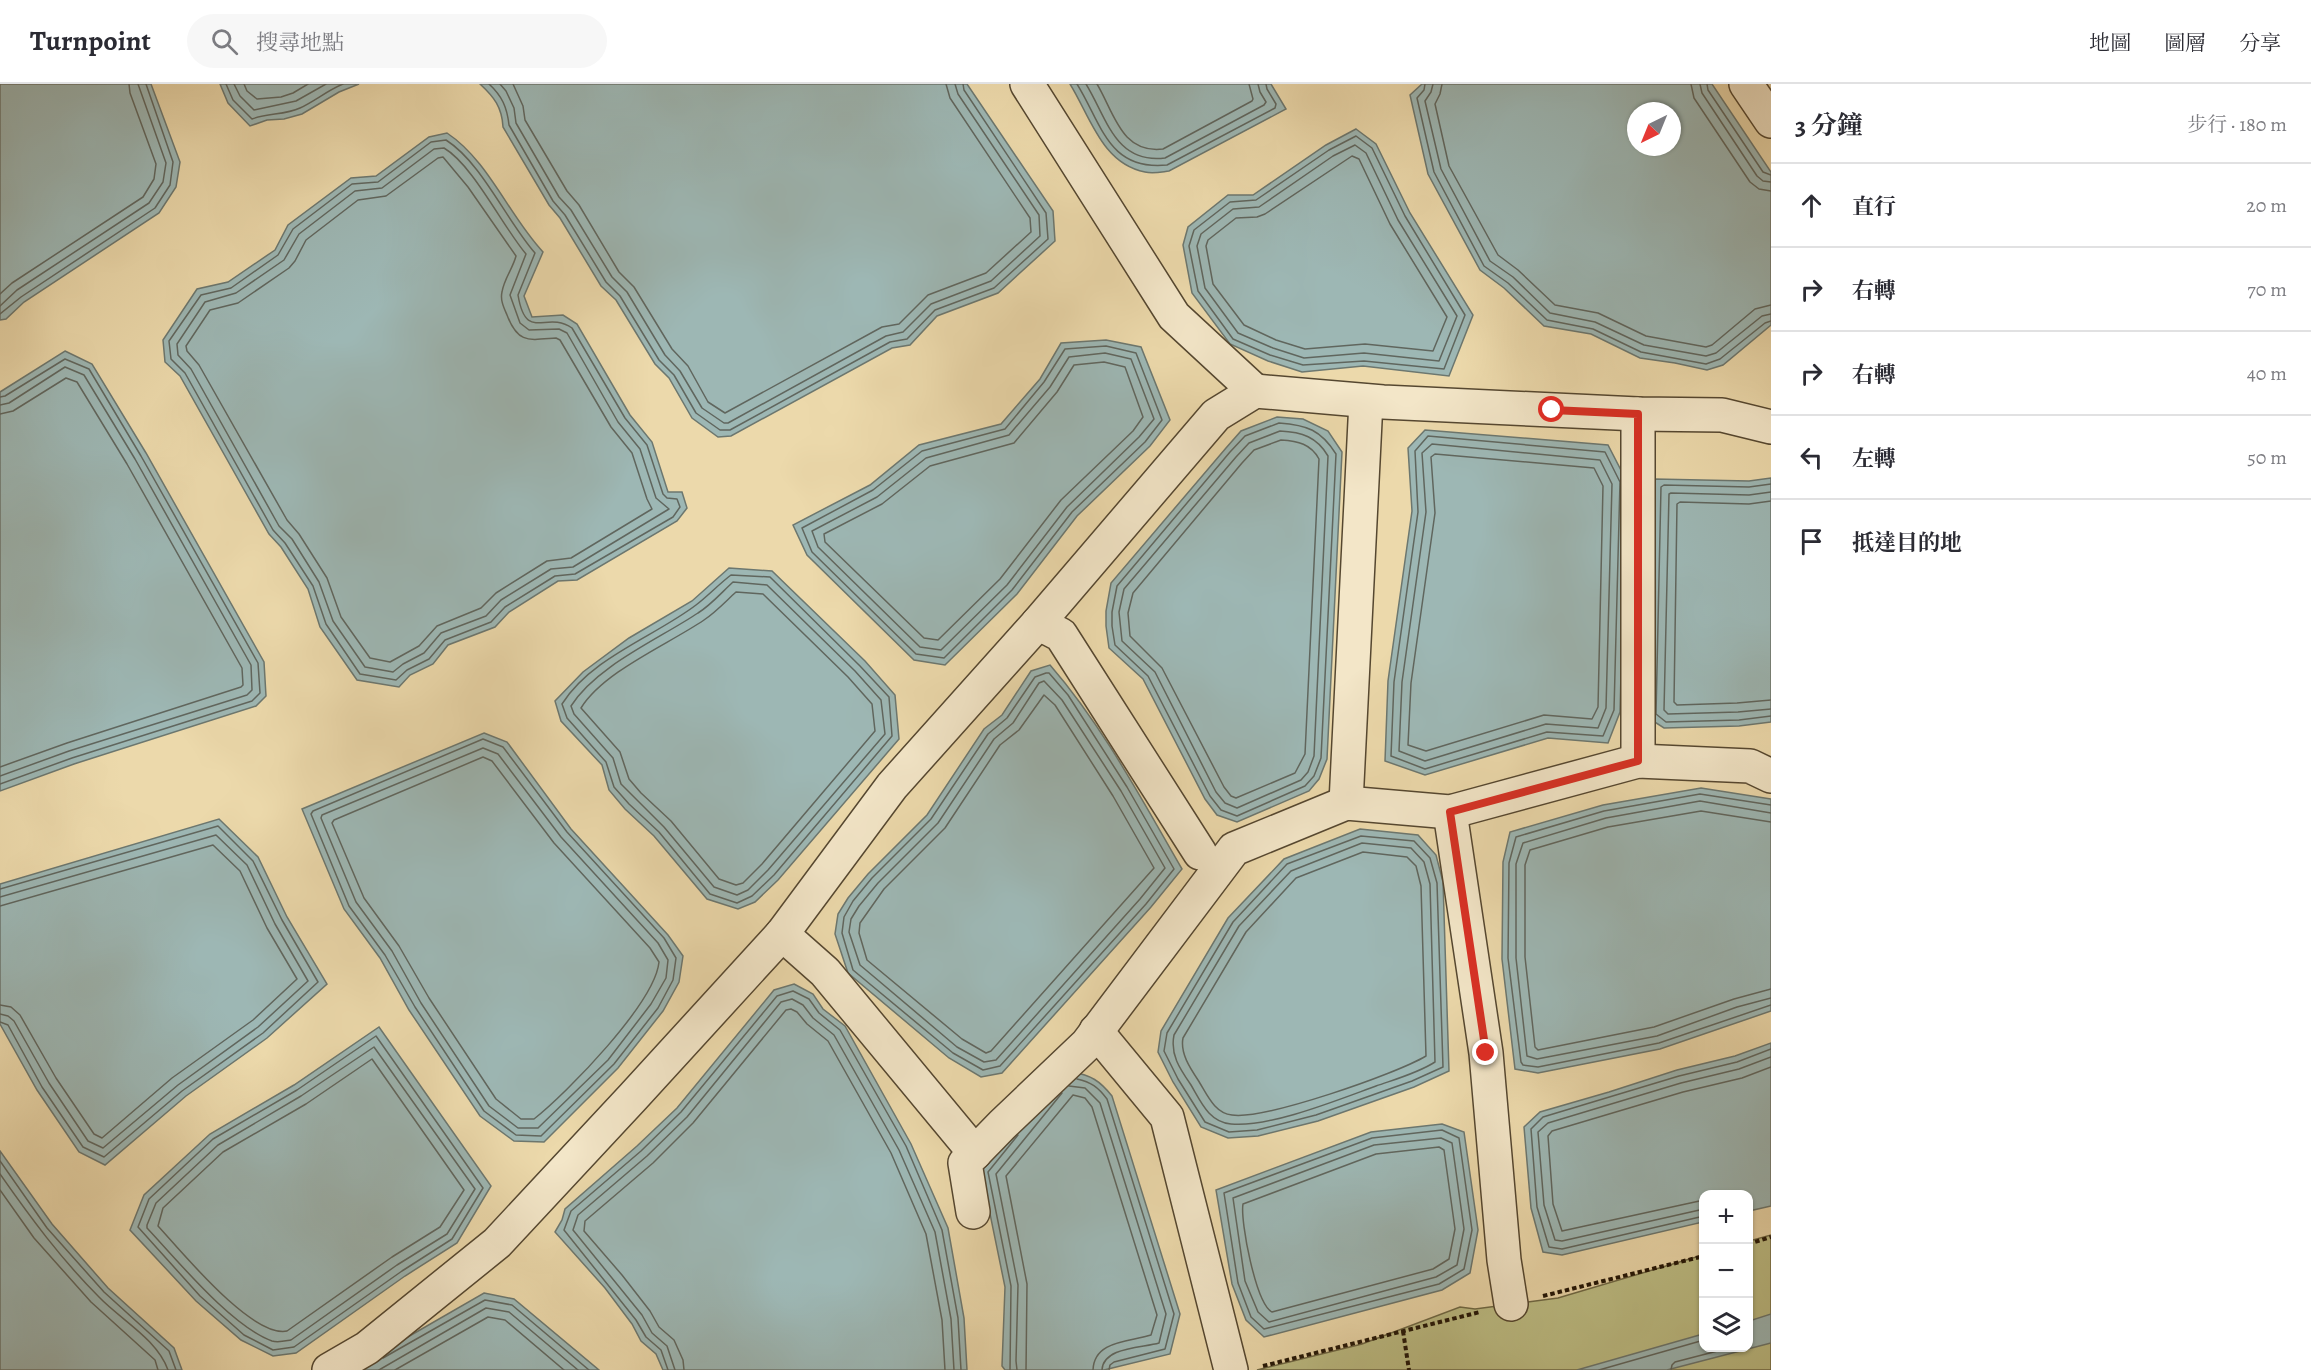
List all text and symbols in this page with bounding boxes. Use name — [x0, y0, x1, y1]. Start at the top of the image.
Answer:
search box — [187, 14, 607, 68]
text: Turnpoint — [30, 22, 151, 60]
icon: search — [208, 25, 241, 58]
text: 搜尋地點 — [256, 28, 344, 58]
text: 地圖 — [2089, 29, 2131, 57]
text: 圖層 — [2164, 29, 2206, 57]
text: 分享 — [2239, 29, 2281, 57]
north arrow — [1627, 102, 1681, 156]
text: 3 分鐘 — [1795, 108, 1863, 143]
text: 步行 · 180 m — [2187, 111, 2287, 138]
icon: ahead — [1795, 189, 1828, 222]
text: 直行 — [1852, 192, 1896, 222]
text: 20 m — [2246, 192, 2287, 219]
icon: right — [1795, 273, 1828, 306]
text: 右轉 — [1852, 276, 1896, 306]
text: 70 m — [2247, 276, 2287, 303]
icon: right — [1795, 357, 1828, 390]
text: 右轉 — [1852, 360, 1896, 390]
text: 40 m — [2247, 360, 2287, 387]
route start — [1538, 396, 1564, 422]
icon: left — [1795, 441, 1828, 474]
text: 左轉 — [1852, 444, 1896, 474]
text: 50 m — [2247, 444, 2287, 471]
icon: arrive — [1795, 525, 1828, 558]
text: 抵達目的地 — [1852, 528, 1962, 558]
route end — [1472, 1039, 1498, 1065]
map controls — [1699, 1190, 1753, 1352]
button: + — [1699, 1190, 1753, 1244]
button: − — [1699, 1244, 1753, 1298]
button: layers — [1699, 1298, 1753, 1352]

